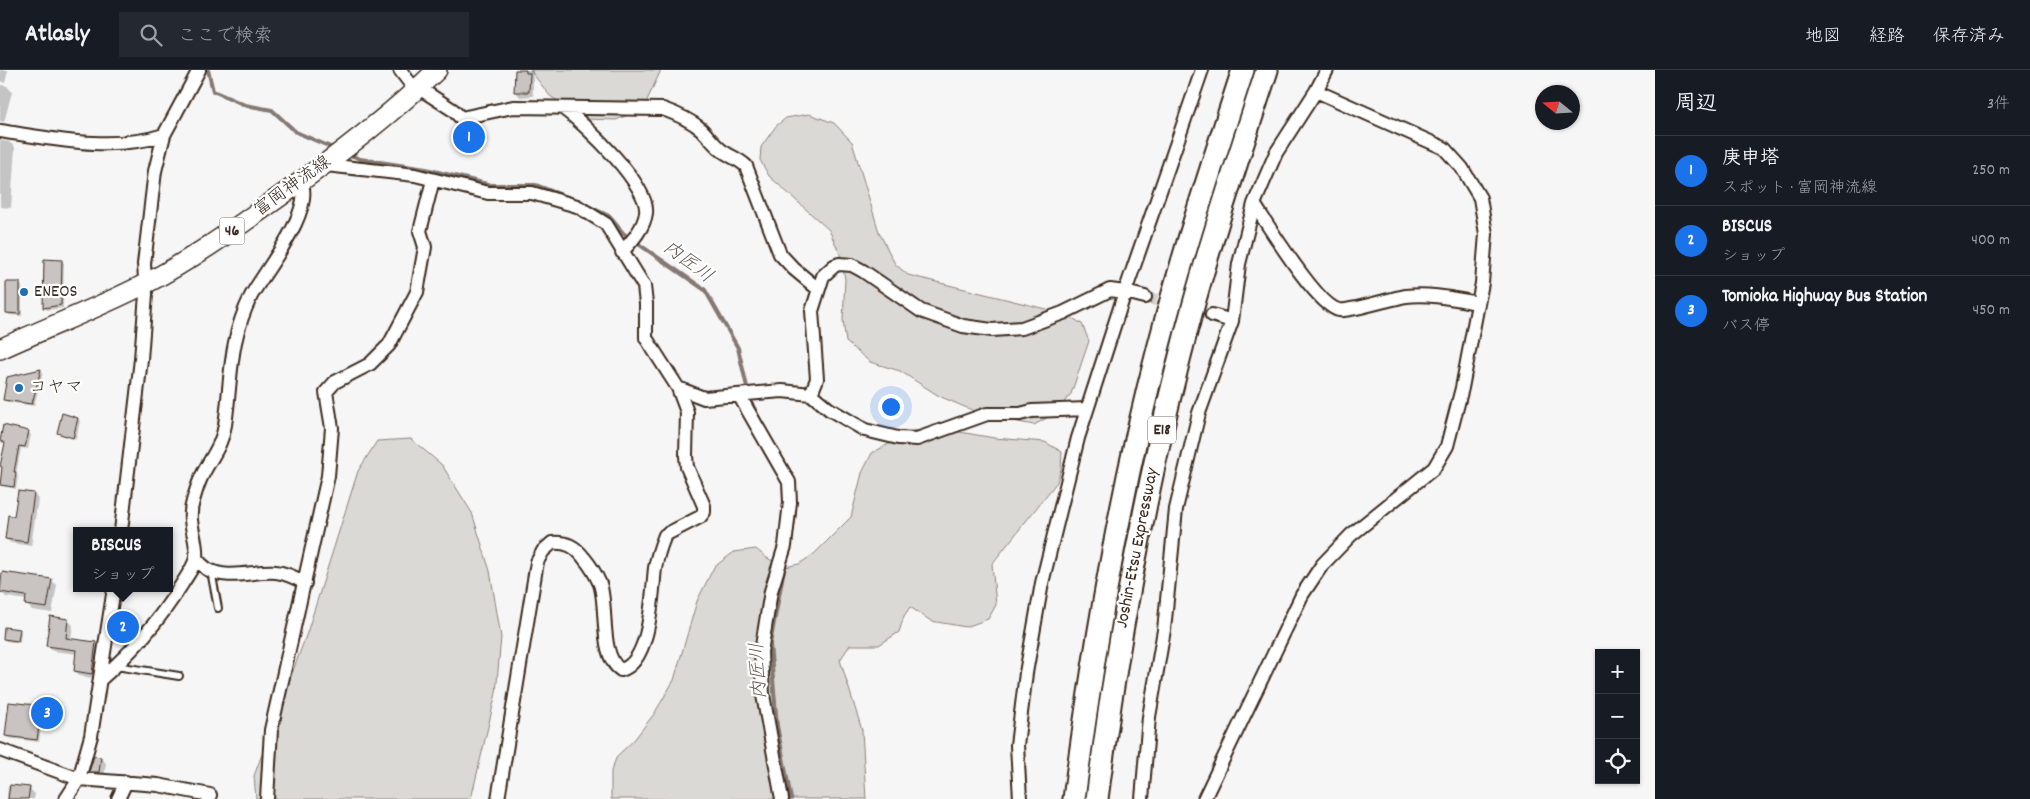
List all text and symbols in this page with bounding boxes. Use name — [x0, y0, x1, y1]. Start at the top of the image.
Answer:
search box — [119, 12, 469, 57]
text: Atlasly — [25, 18, 89, 52]
icon: search — [137, 21, 165, 49]
text: ここで検索 — [177, 24, 272, 51]
text: 地図 — [1805, 25, 1841, 50]
text: 経路 — [1869, 25, 1905, 50]
text: 保存済み — [1933, 25, 2005, 50]
north arrow — [1535, 85, 1580, 130]
text: 周辺 — [1675, 90, 1717, 120]
text: 3件 — [1987, 93, 2010, 116]
pin: 1 — [453, 118, 485, 156]
text: 庚申塔 — [1722, 146, 1779, 173]
street label: 富岡神流線 — [249, 150, 337, 224]
text: 1 — [1689, 159, 1693, 182]
text: 250 m — [1972, 159, 2010, 182]
text: スポット · 富岡神流線 — [1722, 177, 1877, 200]
text: BISCUS — [1722, 214, 1772, 241]
road number: 46 — [220, 218, 244, 245]
text: 2 — [1688, 229, 1695, 252]
text: 400 m — [1971, 229, 2010, 252]
water label: 内匠川 — [656, 235, 718, 291]
text: ショップ — [1722, 245, 1785, 268]
place label: ENEOS — [34, 280, 78, 305]
text: Tomioka Highway Bus Station — [1722, 284, 1927, 311]
marker: ENEOS — [18, 286, 30, 298]
text: 3 — [1687, 299, 1695, 322]
text: 450 m — [1973, 299, 2010, 322]
text: バス停 — [1722, 315, 1770, 338]
place label: コヤマ — [29, 376, 83, 401]
marker: コヤマ — [13, 382, 25, 394]
your location — [878, 394, 904, 420]
road number: E18 — [1148, 416, 1176, 444]
street label: Joshin-Etsu Expressway — [1110, 465, 1166, 630]
popup — [73, 527, 173, 592]
text: BISCUS — [91, 533, 142, 560]
text: ショップ — [91, 564, 155, 587]
pin: 2 — [107, 608, 139, 646]
water label: 内匠川 — [745, 642, 775, 700]
map controls — [1595, 649, 1640, 784]
button: + — [1595, 649, 1640, 694]
pin: 3 — [31, 694, 63, 732]
button: − — [1595, 694, 1640, 739]
button: locate — [1595, 739, 1640, 784]

